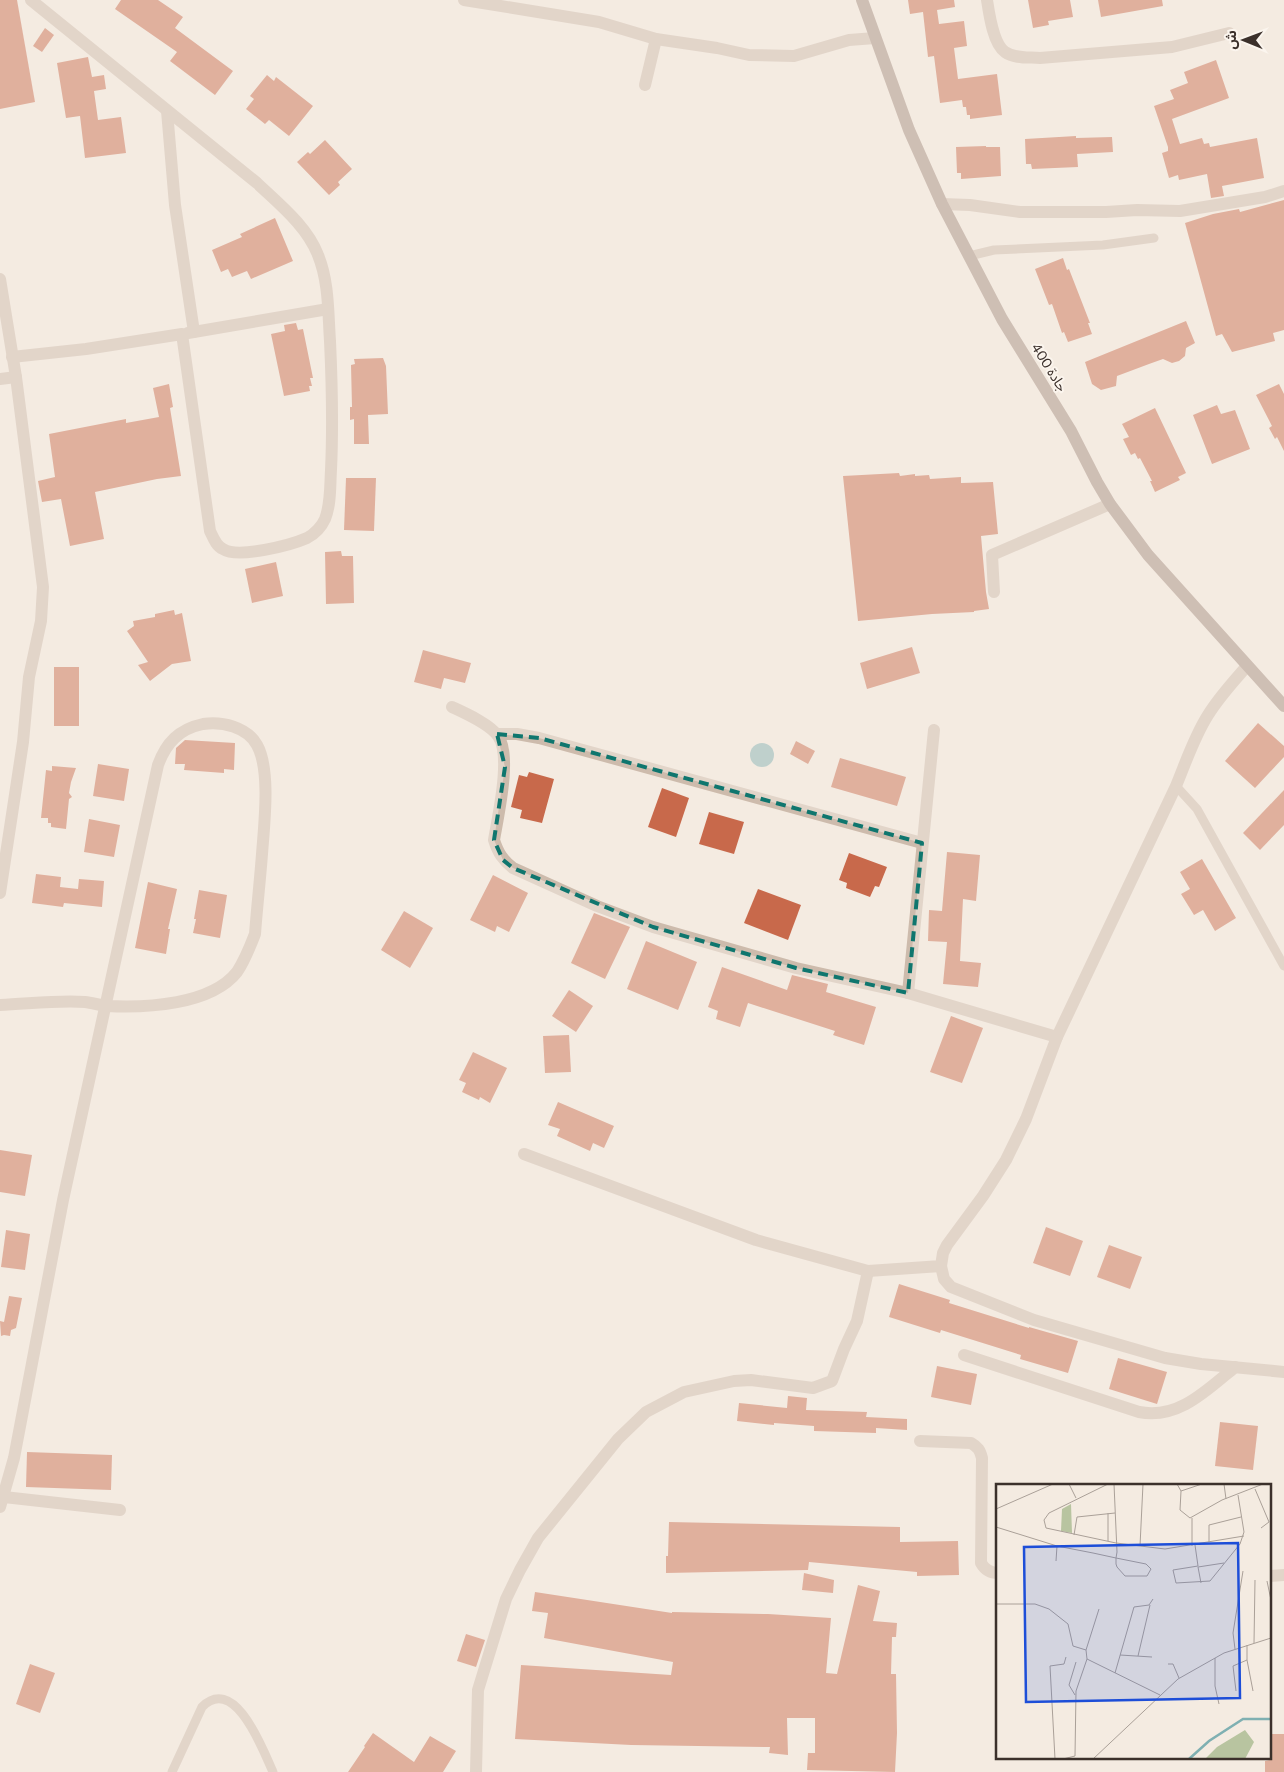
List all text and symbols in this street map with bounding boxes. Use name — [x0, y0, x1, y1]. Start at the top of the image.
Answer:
north arrow — [1219, 15, 1269, 65]
text: ش — [1222, 30, 1239, 50]
street label: جادة 400 — [1028, 340, 1072, 394]
inset map — [996, 1484, 1272, 1760]

